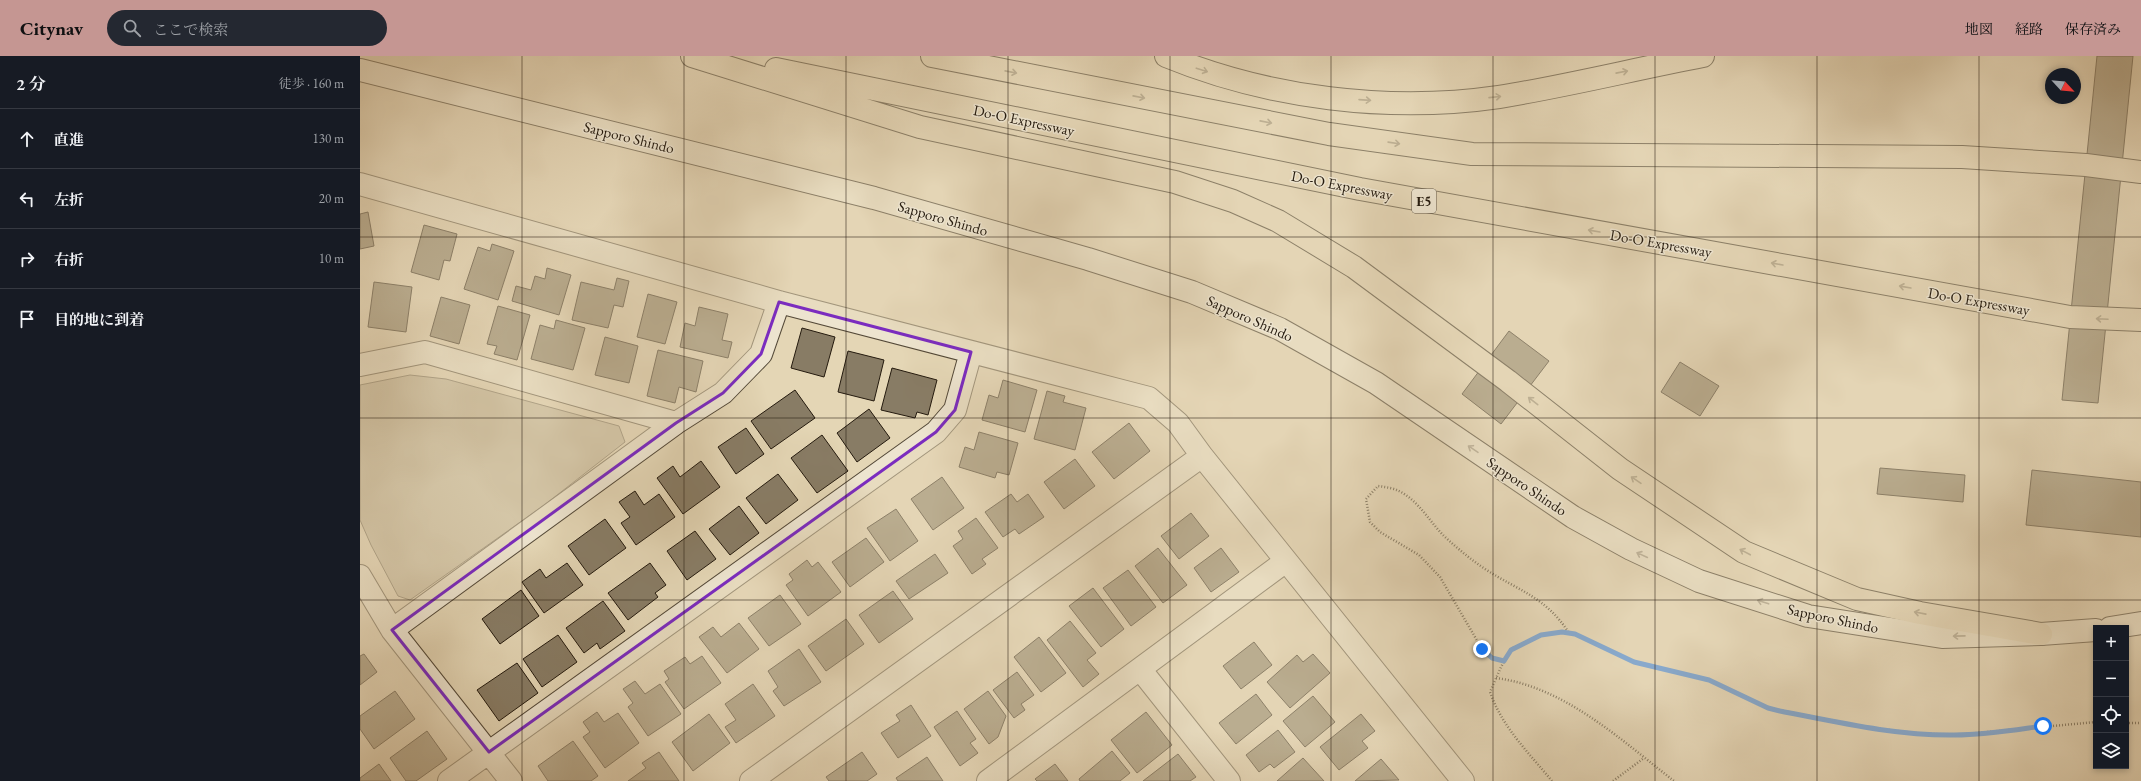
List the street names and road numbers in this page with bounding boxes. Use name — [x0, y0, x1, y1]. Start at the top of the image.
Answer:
street label: Do-O Expressway — [972, 100, 1077, 140]
street label: Sapporo Shindo — [582, 117, 676, 157]
street label: Do-O Expressway — [1290, 166, 1395, 204]
road number: E5 — [1412, 189, 1436, 213]
street label: Sapporo Shindo — [896, 196, 990, 240]
street label: Do-O Expressway — [1609, 225, 1714, 261]
street label: Do-O Expressway — [1927, 283, 2032, 319]
street label: Sapporo Shindo — [1204, 290, 1296, 346]
street label: Sapporo Shindo — [1483, 452, 1571, 520]
street label: Sapporo Shindo — [1786, 599, 1880, 637]

